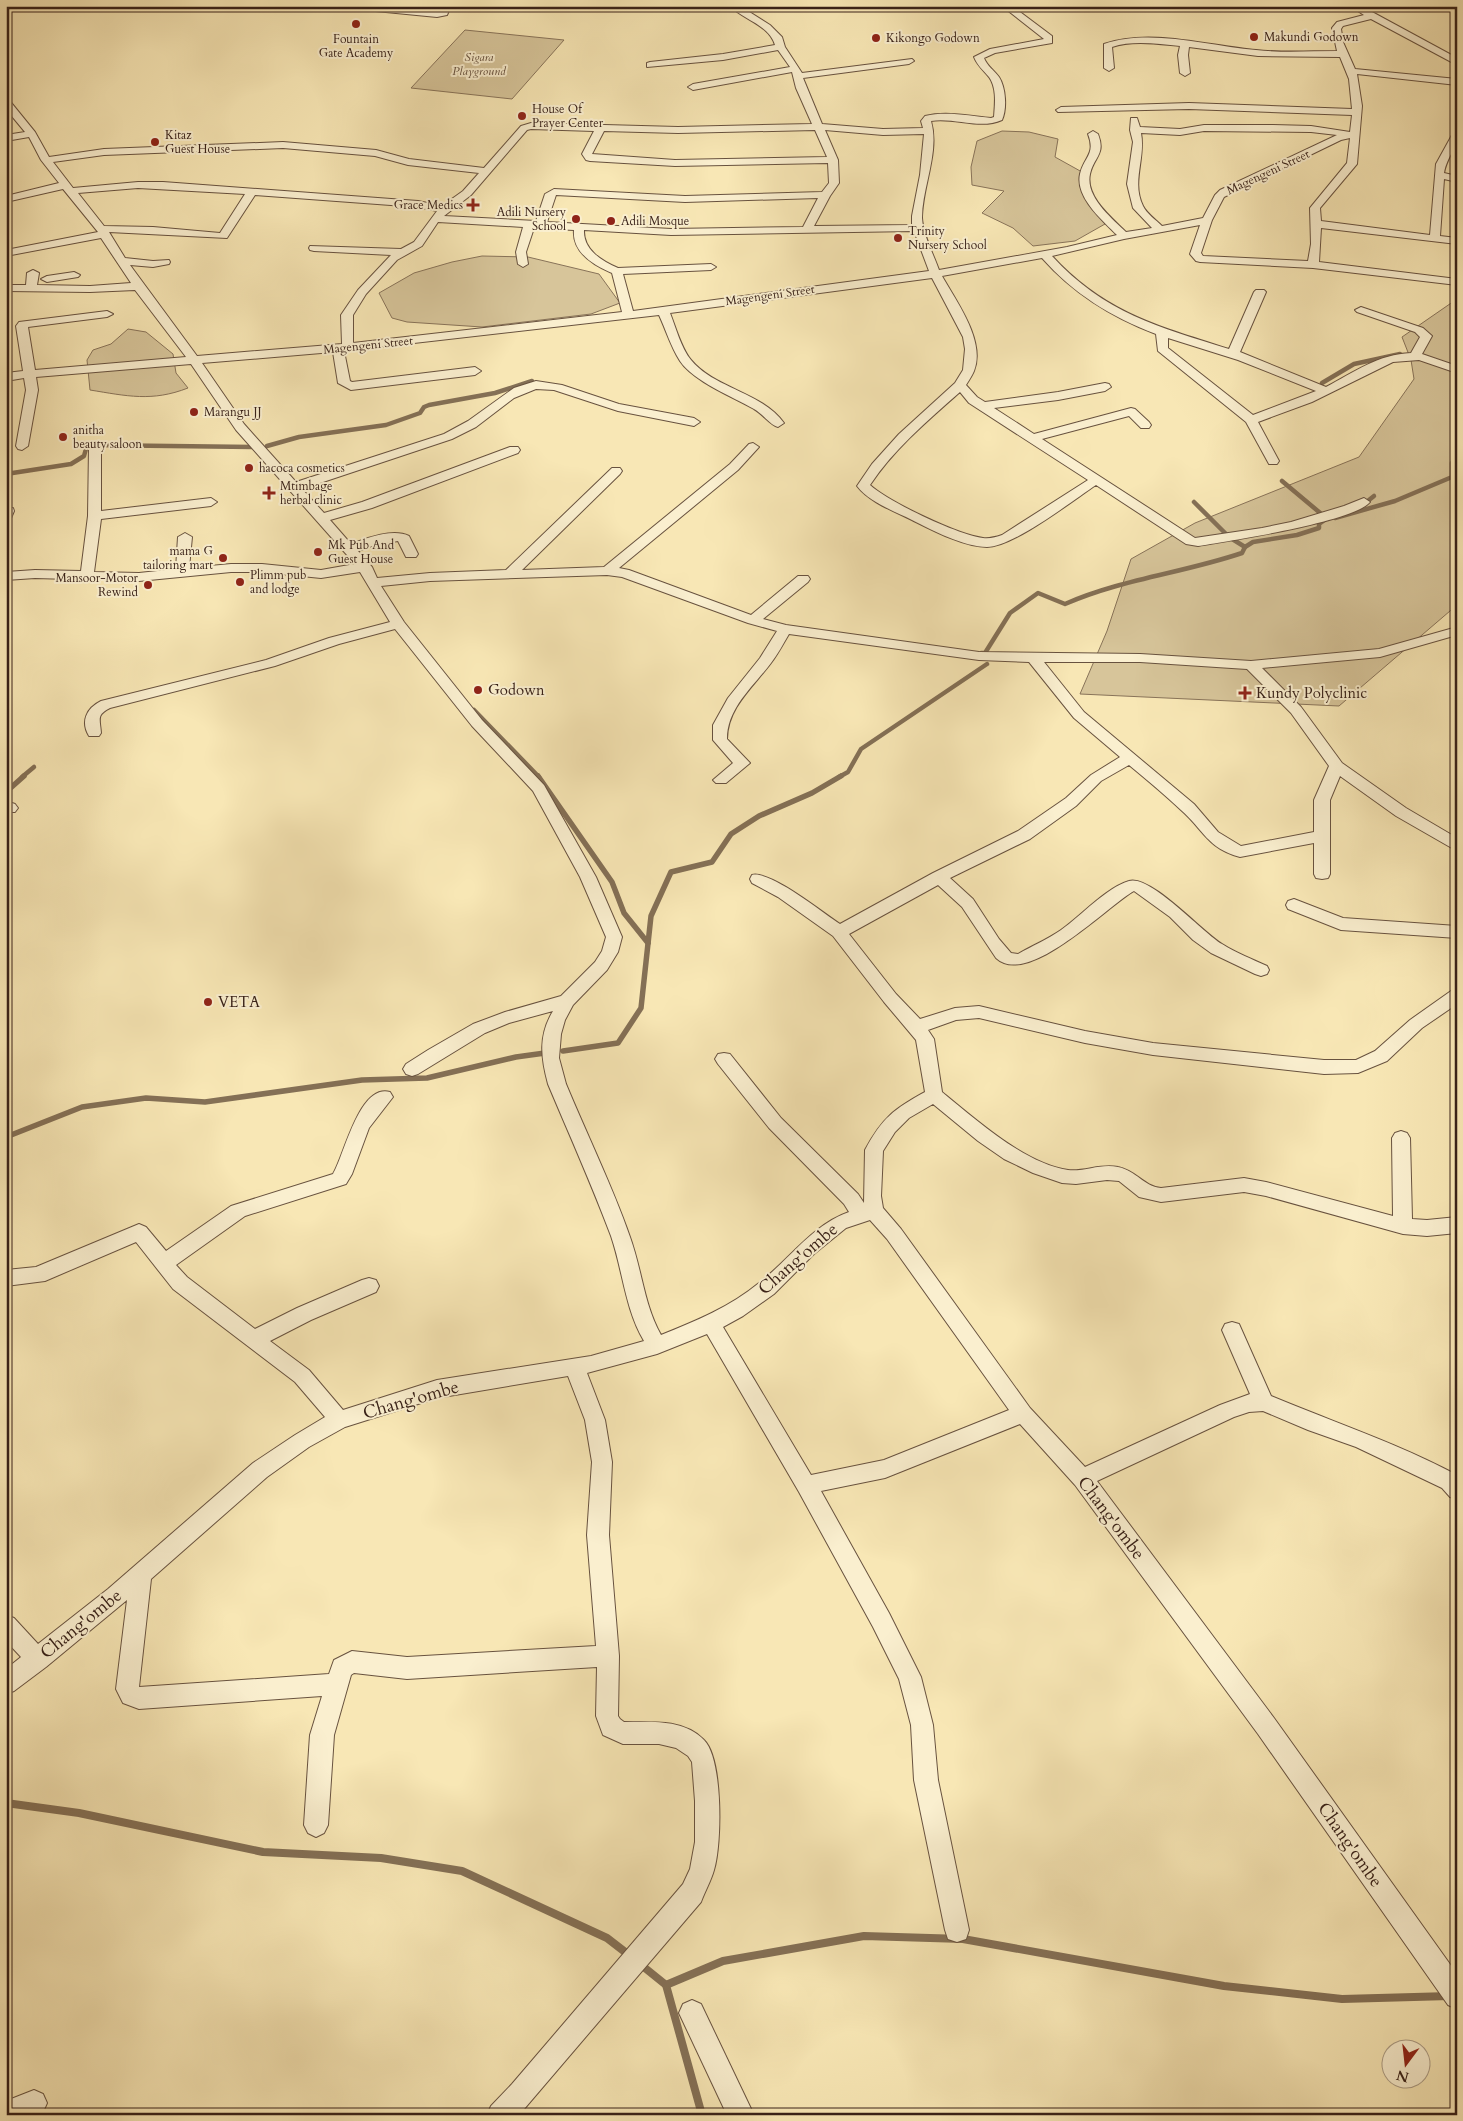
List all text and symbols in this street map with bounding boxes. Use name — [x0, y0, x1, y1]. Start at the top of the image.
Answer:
marker: Fountain Gate Academy — [350, 18, 362, 30]
place label: Makundi Godown — [1264, 29, 1359, 45]
place label: Kikongo Godown — [886, 30, 980, 46]
place label: Fountain Gate Academy — [319, 31, 394, 61]
marker: Makundi Godown — [1248, 31, 1260, 43]
marker: Kikongo Godown — [870, 32, 882, 44]
park label: Sigara Playground — [452, 49, 507, 79]
place label: House Of Prayer Center — [532, 101, 604, 131]
marker: House Of Prayer Center — [516, 110, 528, 122]
place label: Kitaz Guest House — [165, 127, 230, 157]
marker: Kitaz Guest House — [149, 136, 161, 148]
street label: Magengeni Street — [1224, 146, 1312, 198]
place label: Grace Medics — [394, 197, 463, 213]
marker: Grace Medics — [467, 199, 479, 211]
place label: Adili Nursery School — [497, 204, 567, 234]
marker: Adili Nursery School — [570, 213, 582, 225]
place label: Adili Mosque — [621, 213, 689, 229]
marker: Adili Mosque — [605, 215, 617, 227]
place label: Trinity Nursery School — [908, 223, 987, 253]
marker: Trinity Nursery School — [892, 232, 904, 244]
street label: Magengeni Street — [724, 281, 816, 309]
street label: Magengeni Street — [322, 332, 414, 358]
place label: Marangu JJ — [204, 404, 262, 420]
marker: Marangu JJ — [188, 406, 200, 418]
place label: anitha beauty saloon — [73, 422, 142, 452]
marker: anitha beauty saloon — [57, 431, 69, 443]
place label: hacoca cosmetics — [259, 460, 345, 476]
marker: hacoca cosmetics — [243, 462, 255, 474]
place label: Mtimbage herbal clinic — [280, 478, 342, 508]
marker: Mtimbage herbal clinic — [262, 486, 276, 500]
place label: Mk Pub And Guest House — [328, 537, 395, 567]
place label: mama G tailoring mart — [143, 543, 214, 573]
marker: Mk Pub And Guest House — [312, 546, 324, 558]
marker: mama G tailoring mart — [217, 552, 229, 564]
place label: Plimm pub and lodge — [250, 567, 306, 597]
place label: Mansoor-Motor Rewind — [56, 570, 139, 600]
marker: Plimm pub and lodge — [234, 576, 246, 588]
marker: Mansoor-Motor Rewind — [142, 579, 154, 591]
place label: Godown — [488, 680, 545, 700]
place label: Kundy Polyclinic — [1256, 683, 1367, 703]
marker: Godown — [472, 684, 484, 696]
marker: Kundy Polyclinic — [1238, 686, 1252, 700]
place label: VETA — [218, 992, 260, 1012]
marker: VETA — [202, 996, 214, 1008]
street label: Chang'ombe — [753, 1217, 843, 1301]
street label: Chang'ombe — [360, 1374, 462, 1426]
street label: Chang'ombe — [1071, 1471, 1151, 1565]
street label: Chang'ombe — [35, 1583, 127, 1665]
street label: Chang'ombe — [1311, 1797, 1389, 1893]
north arrow — [1380, 2038, 1430, 2088]
text: N — [1394, 2065, 1411, 2087]

